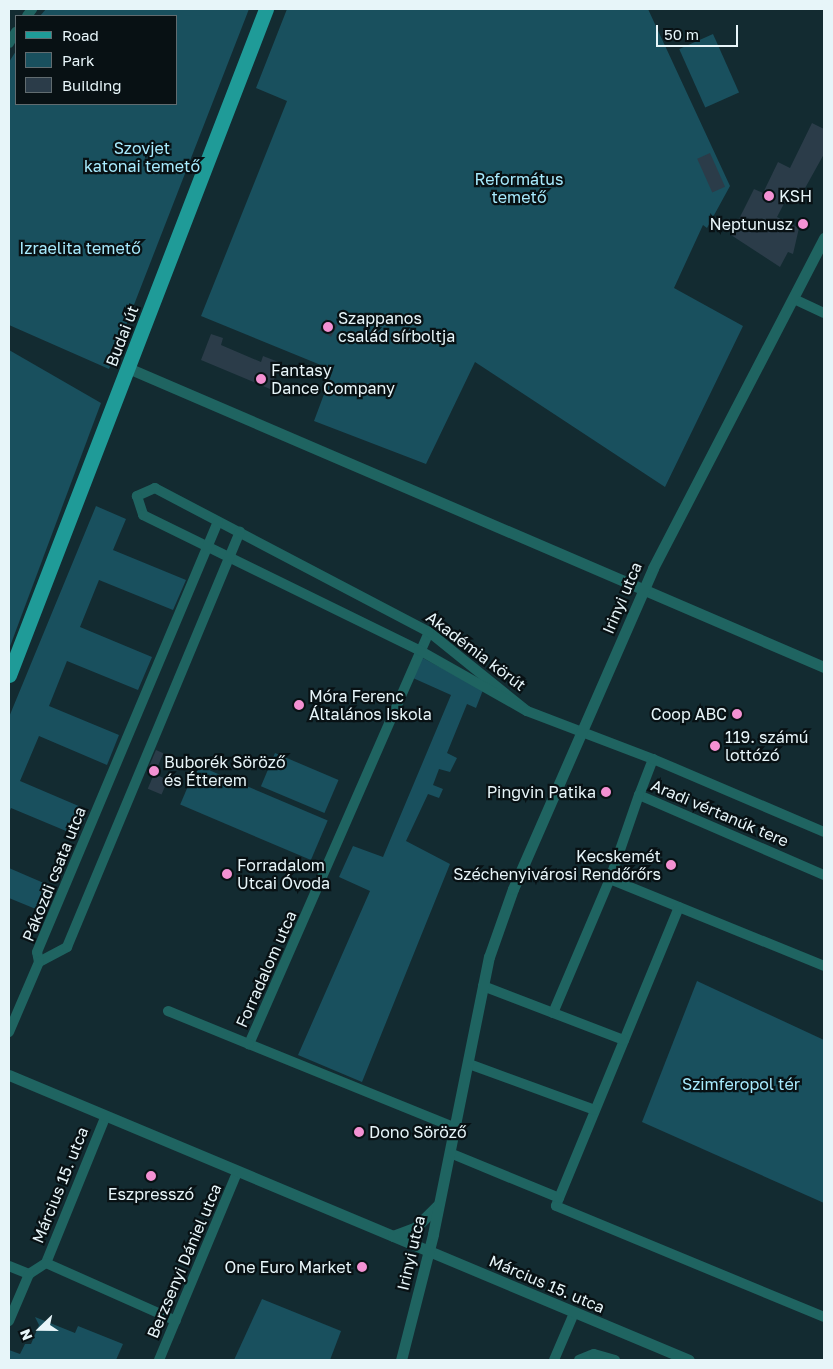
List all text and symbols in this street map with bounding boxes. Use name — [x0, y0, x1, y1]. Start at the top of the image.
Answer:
legend — [15, 15, 178, 105]
scale bar — [658, 15, 740, 47]
text: 50 m — [664, 25, 699, 43]
text: Road — [62, 26, 99, 44]
text: Park — [62, 51, 94, 69]
text: Building — [62, 76, 122, 94]
park label: Szovjet katonai temető — [84, 138, 200, 176]
park label: Református temető — [475, 169, 563, 207]
place label: KSH — [779, 186, 812, 206]
marker: KSH — [763, 190, 775, 202]
place label: Neptunusz — [709, 214, 793, 234]
marker: Neptunusz — [797, 218, 809, 230]
park label: Izraelita temető — [19, 238, 141, 258]
street label: Budai út — [102, 303, 142, 369]
place label: Szappanos család sírboltja — [338, 308, 455, 346]
marker: Szappanos család sírboltja — [322, 321, 334, 333]
place label: Fantasy Dance Company — [271, 360, 395, 398]
marker: Fantasy Dance Company — [255, 373, 267, 385]
street label: Irinyi utca — [598, 559, 646, 637]
street label: Akadémia körút — [422, 607, 530, 695]
place label: Móra Ferenc Általános Iskola — [309, 686, 432, 724]
marker: Móra Ferenc Általános Iskola — [293, 699, 305, 711]
place label: Coop ABC — [651, 704, 727, 724]
marker: Coop ABC — [731, 708, 743, 720]
place label: 119. számú lottózó — [725, 727, 809, 765]
marker: 119. számú lottózó — [709, 740, 721, 752]
place label: Buborék Söröző és Étterem — [164, 752, 286, 790]
marker: Buborék Söröző és Étterem — [148, 765, 160, 777]
street label: Aradi vértanúk tere — [648, 775, 792, 851]
place label: Pingvin Patika — [487, 782, 596, 802]
marker: Pingvin Patika — [600, 786, 612, 798]
street label: Pákozdi csata utca — [18, 804, 90, 944]
place label: Kecskemét Széchenyivárosi Rendőrőrs — [453, 846, 661, 884]
place label: Forradalom Utcai Óvoda — [237, 855, 330, 893]
marker: Kecskemét Széchenyivárosi Rendőrőrs — [665, 859, 677, 871]
marker: Forradalom Utcai Óvoda — [221, 868, 233, 880]
street label: Forradalom utca — [232, 908, 300, 1030]
park label: Szimferopol tér — [682, 1074, 800, 1094]
place label: Dono Söröző — [369, 1122, 467, 1142]
street label: Március 15. utca — [28, 1124, 92, 1246]
marker: Dono Söröző — [353, 1126, 365, 1138]
marker: Eszpresszó — [145, 1170, 157, 1182]
street label: Berzsenyi Dániel utca — [143, 1181, 225, 1341]
place label: Eszpresszó — [108, 1184, 194, 1204]
street label: Irinyi utca — [393, 1214, 429, 1292]
street label: Március 15. utca — [486, 1251, 608, 1317]
place label: One Euro Market — [224, 1257, 352, 1277]
marker: One Euro Market — [356, 1261, 368, 1273]
north arrow — [15, 1304, 65, 1354]
text: N — [16, 1327, 36, 1343]

